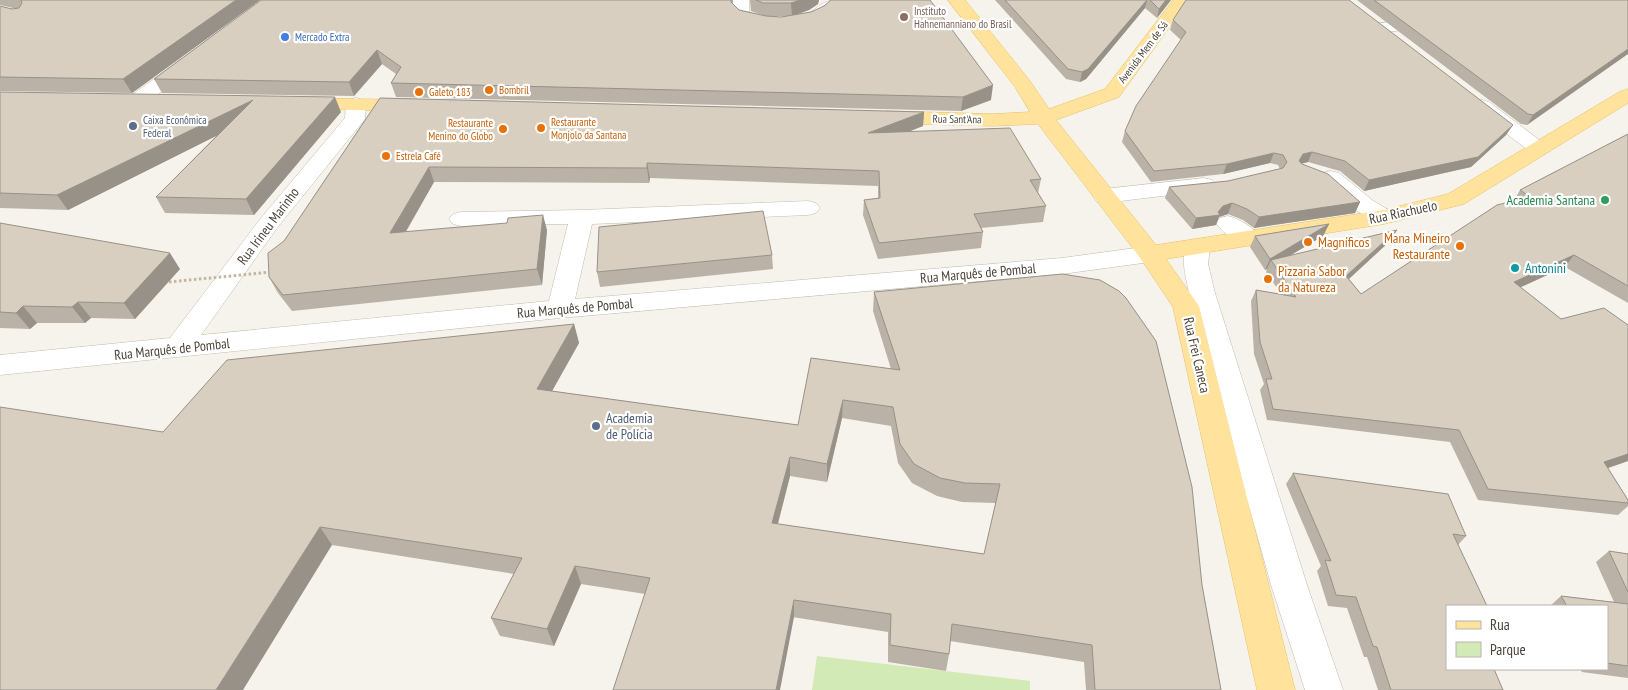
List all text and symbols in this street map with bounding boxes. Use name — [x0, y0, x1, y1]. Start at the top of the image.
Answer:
place label: Instituto Hahnemanniano do Brasil — [914, 4, 1012, 31]
marker: Instituto Hahnemanniano do Brasil — [898, 11, 910, 23]
street label: Avenida Mem de Sá — [1115, 18, 1171, 86]
place label: Mercado Extra — [295, 30, 349, 44]
marker: Mercado Extra — [279, 31, 291, 43]
place label: Bombril — [499, 83, 529, 97]
marker: Bombril — [483, 84, 495, 96]
place label: Galeto 183 — [429, 85, 471, 99]
marker: Galeto 183 — [413, 86, 425, 98]
street label: Rua Sant'Ana — [932, 112, 982, 126]
place label: Caixa Econômica Federal — [143, 113, 207, 140]
place label: Restaurante Monjolo da Santana — [551, 115, 626, 142]
place label: Restaurante Menino do Globo — [428, 116, 493, 143]
marker: Caixa Econômica Federal — [127, 120, 139, 132]
marker: Restaurante Monjolo da Santana — [535, 122, 547, 134]
marker: Restaurante Menino do Globo — [497, 123, 509, 135]
place label: Estrela Café — [396, 149, 441, 163]
marker: Estrela Café — [380, 150, 392, 162]
street label: Rua Irineu Marinho — [233, 184, 303, 268]
place label: Academia Santana — [1506, 191, 1595, 209]
marker: Academia Santana — [1599, 194, 1611, 206]
street label: Rua Riachuelo — [1367, 196, 1439, 228]
place label: Mana Mineiro Restaurante — [1384, 229, 1450, 263]
place label: Magníficos — [1318, 233, 1370, 251]
marker: Magníficos — [1302, 236, 1314, 248]
marker: Mana Mineiro Restaurante — [1454, 240, 1466, 252]
street label: Rua Marquês de Pombal — [919, 259, 1037, 287]
place label: Antonini — [1525, 259, 1566, 277]
place label: Pizzaria Sabor da Natureza — [1278, 262, 1346, 296]
marker: Antonini — [1509, 262, 1521, 274]
marker: Pizzaria Sabor da Natureza — [1262, 273, 1274, 285]
street label: Rua Marquês de Pombal — [516, 294, 634, 322]
street label: Rua Frei Caneca — [1180, 315, 1214, 395]
street label: Rua Marquês de Pombal — [113, 334, 231, 364]
place label: Academia de Polícia — [606, 409, 653, 443]
marker: Academia de Polícia — [590, 420, 602, 432]
legend — [1446, 605, 1608, 670]
text: Rua — [1490, 615, 1510, 634]
text: Parque — [1490, 640, 1526, 659]

